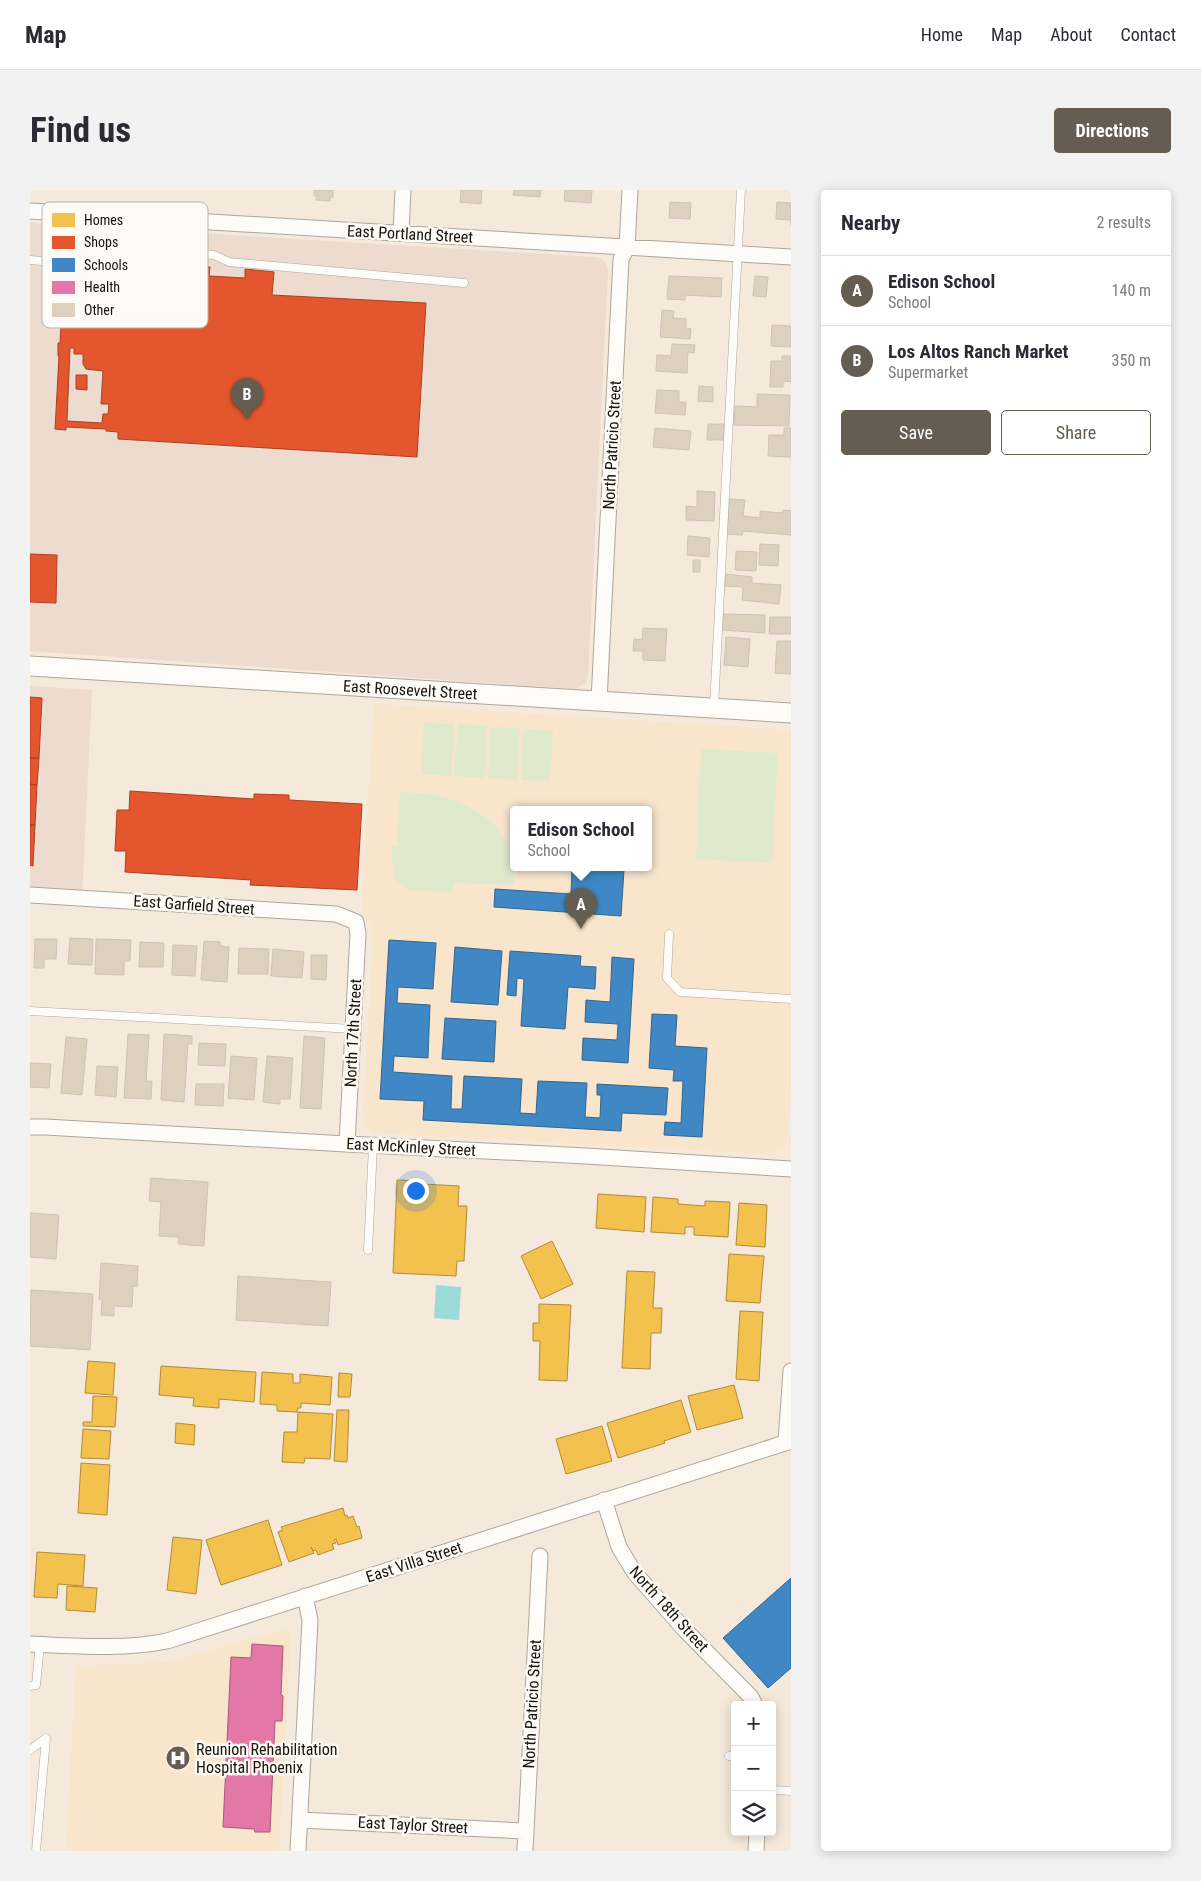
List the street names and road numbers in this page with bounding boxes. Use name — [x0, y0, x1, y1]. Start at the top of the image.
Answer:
street label: East Portland Street — [346, 221, 474, 247]
street label: North Patricio Street — [599, 380, 625, 510]
street label: East Roosevelt Street — [343, 676, 478, 703]
street label: East Garfield Street — [133, 891, 255, 919]
street label: North 17th Street — [341, 978, 365, 1088]
street label: East McKinley Street — [346, 1134, 477, 1160]
street label: East Villa Street — [363, 1537, 465, 1587]
street label: North 18th Street — [626, 1562, 713, 1656]
street label: North Patricio Street — [519, 1639, 545, 1769]
street label: East Taylor Street — [357, 1813, 469, 1837]

